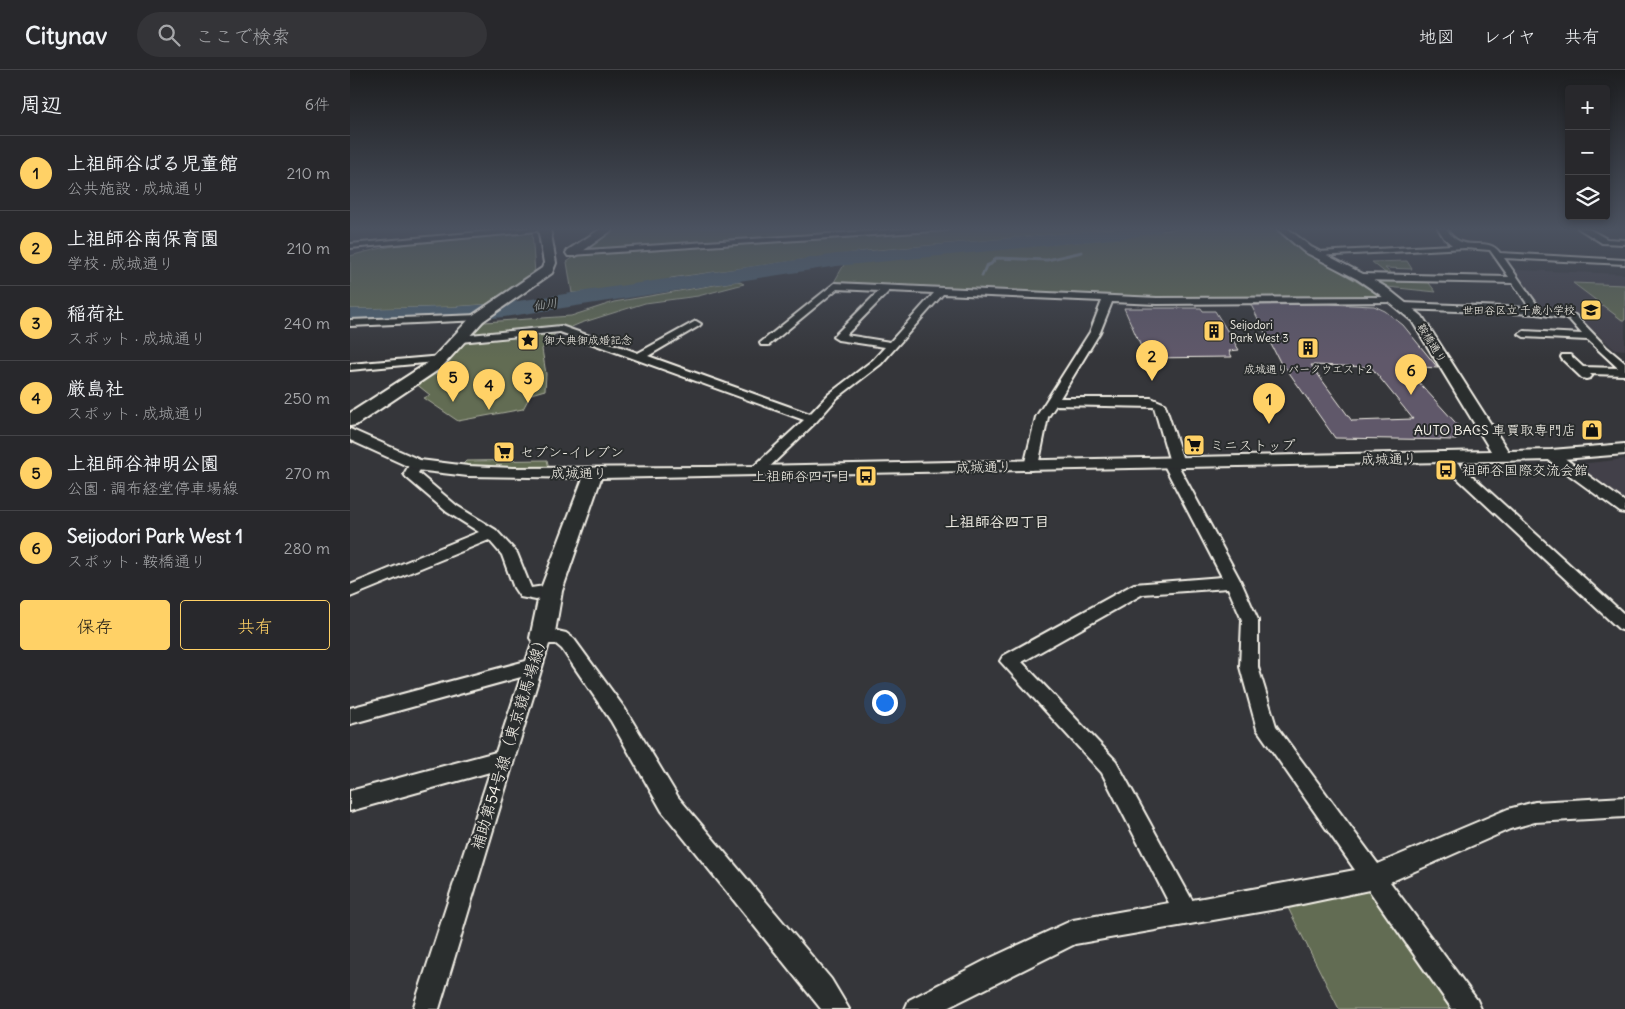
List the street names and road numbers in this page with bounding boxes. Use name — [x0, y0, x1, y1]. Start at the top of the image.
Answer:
street label: 鞍橋通り — [1414, 321, 1450, 365]
street label: 成城通り — [1361, 450, 1417, 468]
street label: 成城通り — [956, 458, 1012, 476]
street label: 成城通り — [551, 464, 607, 482]
street label: 補助第54号線（東京競馬場線） — [466, 630, 552, 852]

